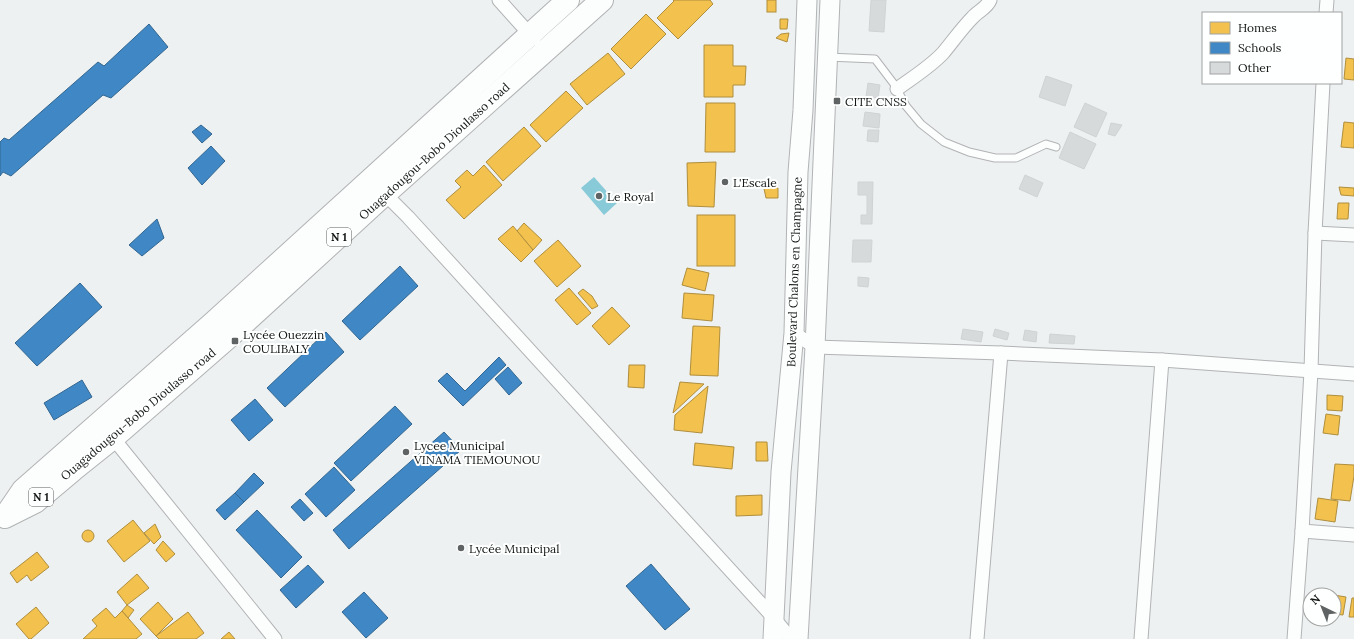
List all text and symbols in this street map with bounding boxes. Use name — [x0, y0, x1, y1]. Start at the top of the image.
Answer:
legend — [1202, 12, 1342, 84]
text: Homes — [1238, 20, 1277, 35]
text: Schools — [1238, 40, 1282, 55]
text: Other — [1238, 60, 1272, 75]
street label: Ouagadougou-Bobo Dioulasso road — [355, 79, 513, 223]
place label: CITE CNSS — [845, 94, 907, 109]
marker: CITE CNSS — [832, 96, 842, 106]
place label: L'Escale — [733, 175, 777, 190]
street label: Boulevard Chalons en Champagne — [783, 176, 805, 367]
marker: L'Escale — [720, 177, 730, 187]
place label: Le Royal — [607, 189, 654, 204]
marker: Le Royal — [594, 191, 604, 201]
road number: N 1 — [327, 228, 351, 246]
place label: Lycée Ouezzin COULIBALY — [243, 327, 324, 356]
marker: Lycée Ouezzin COULIBALY — [230, 336, 240, 346]
street label: Ouagadougou-Bobo Dioulasso road — [57, 345, 219, 483]
place label: Lycee Municipal VINAMA TIEMOUNOU — [413, 438, 540, 467]
marker: Lycee Municipal VINAMA TIEMOUNOU — [401, 447, 411, 457]
road number: N 1 — [29, 488, 53, 506]
place label: Lycée Municipal — [469, 541, 560, 556]
marker: Lycée Municipal — [456, 543, 466, 553]
north arrow — [1302, 587, 1342, 627]
text: N — [1307, 591, 1323, 608]

